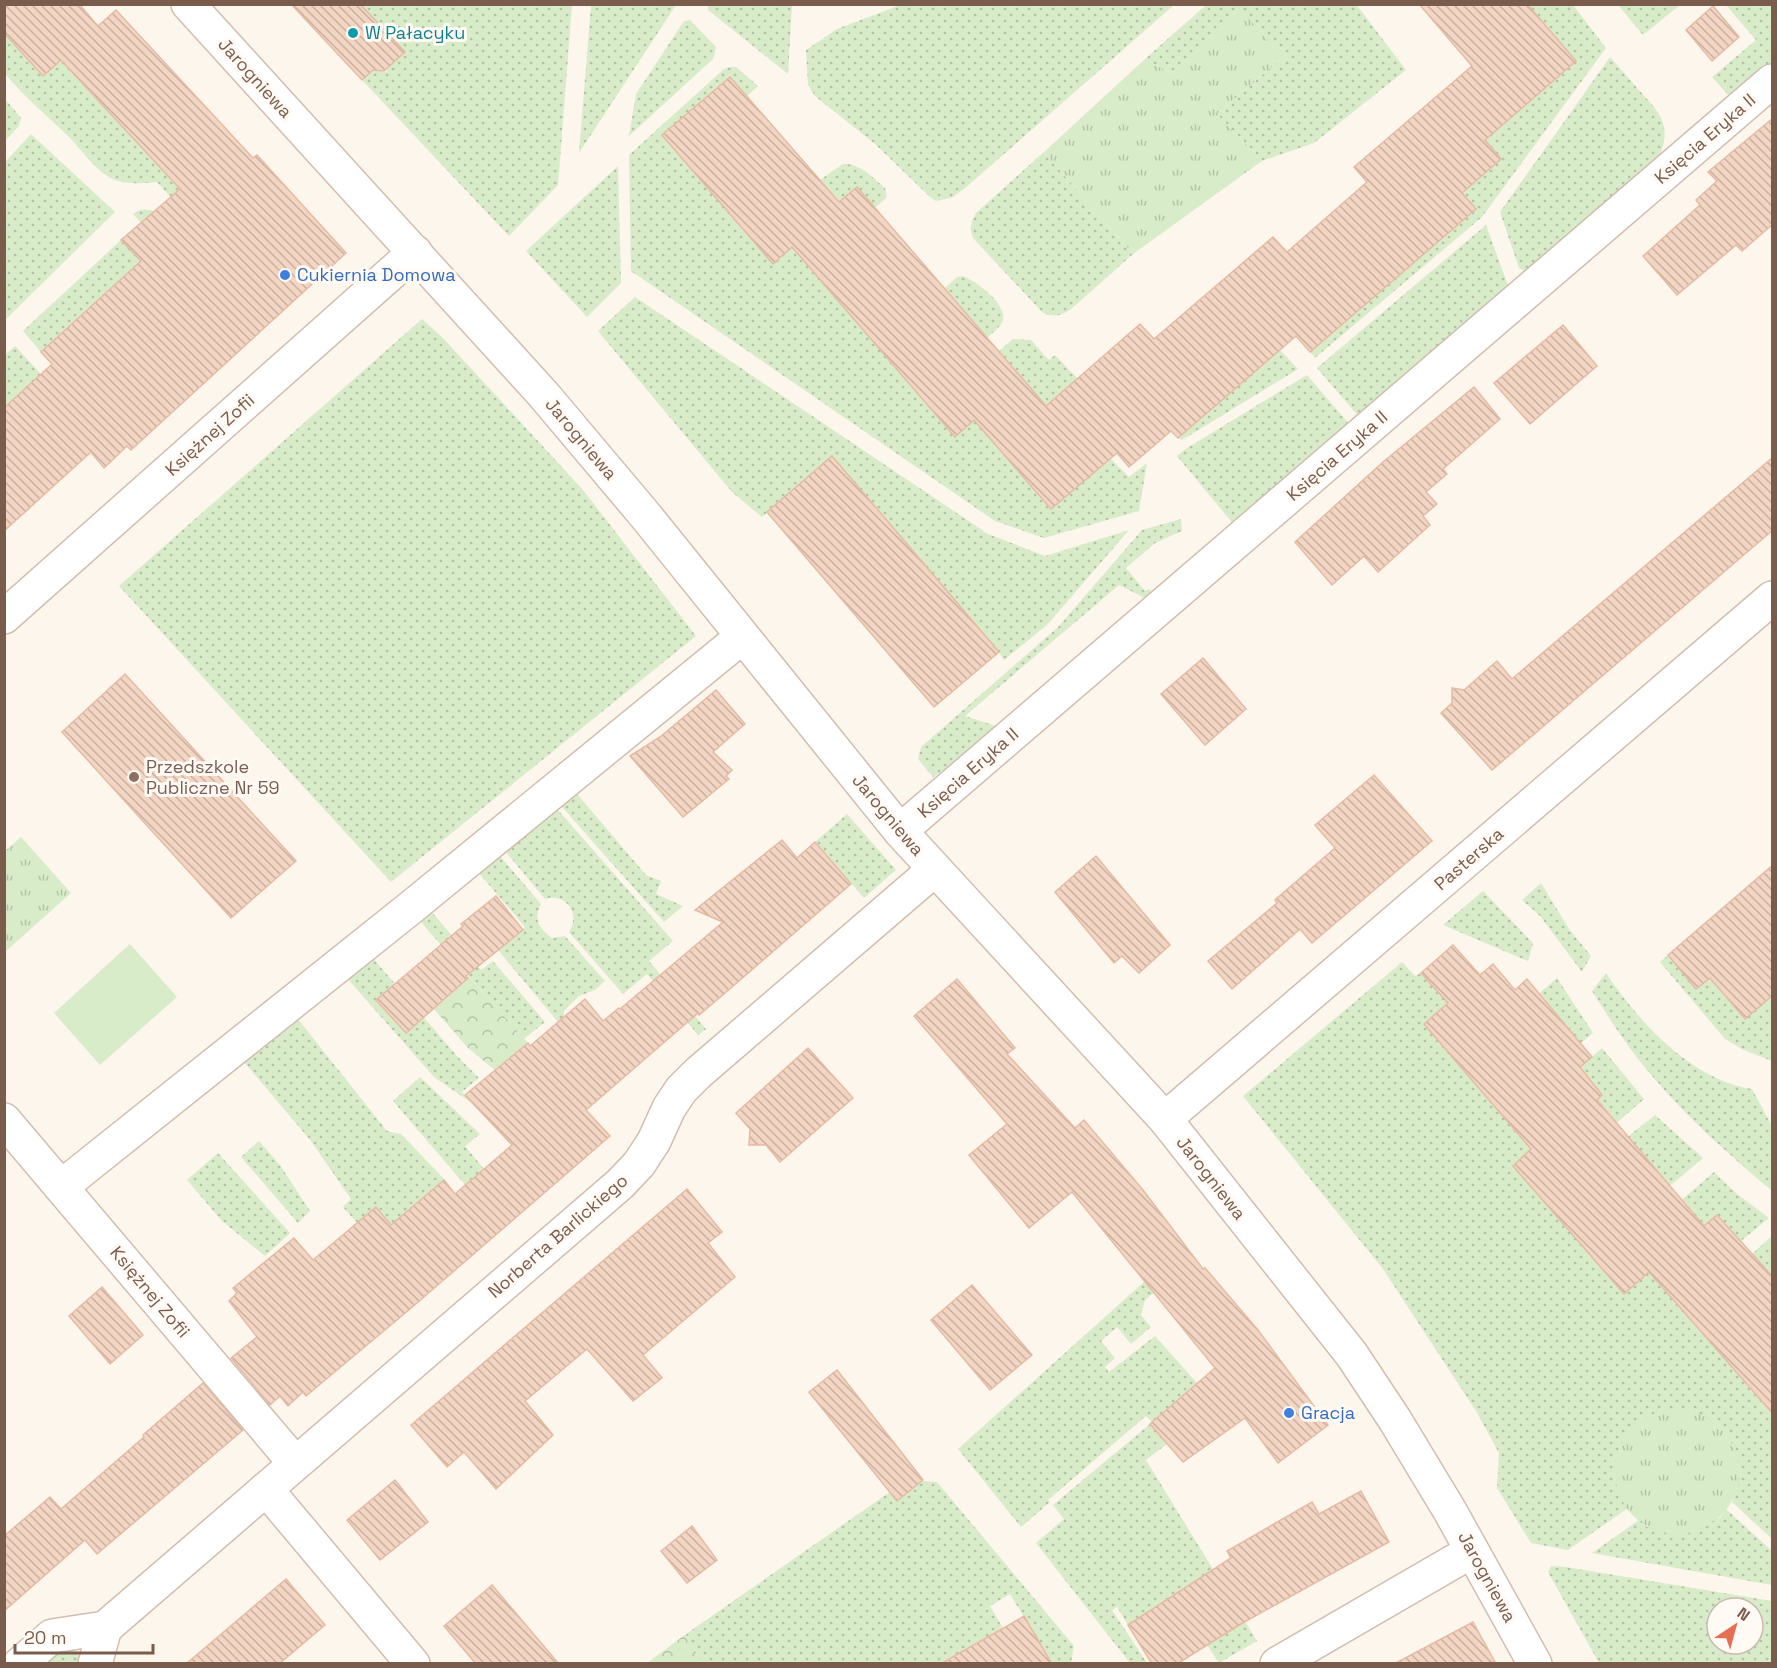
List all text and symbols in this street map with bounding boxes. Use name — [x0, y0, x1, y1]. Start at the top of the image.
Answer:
place label: W Pałacyku — [365, 21, 465, 44]
marker: W Pałacyku — [346, 26, 360, 40]
street label: Jarogniewa — [213, 33, 297, 123]
street label: Księcia Eryka II — [1649, 88, 1760, 189]
place label: Cukiernia Domowa — [297, 263, 456, 286]
marker: Cukiernia Domowa — [278, 268, 292, 282]
street label: Księżnej Zofii — [160, 388, 259, 481]
street label: Jarogniewa — [540, 393, 622, 484]
street label: Księcia Eryka II — [1281, 405, 1392, 506]
street label: Księcia Eryka II — [912, 722, 1023, 823]
place label: Przedszkole Publiczne Nr 59 — [146, 755, 280, 799]
street label: Jarogniewa — [847, 769, 929, 860]
marker: Przedszkole Publiczne Nr 59 — [127, 770, 141, 784]
street label: Pasterska — [1429, 822, 1508, 895]
street label: Jarogniewa — [1171, 1131, 1251, 1224]
street label: Norberta Barlickiego — [483, 1169, 632, 1303]
street label: Księżnej Zofii — [105, 1241, 195, 1342]
place label: Gracja — [1301, 1401, 1355, 1424]
marker: Gracja — [1282, 1406, 1296, 1420]
street label: Jarogniewa — [1453, 1527, 1522, 1626]
north arrow — [1705, 1596, 1765, 1656]
text: N — [1733, 1603, 1754, 1626]
scale bar — [15, 1617, 153, 1655]
text: 20 m — [24, 1626, 67, 1649]

